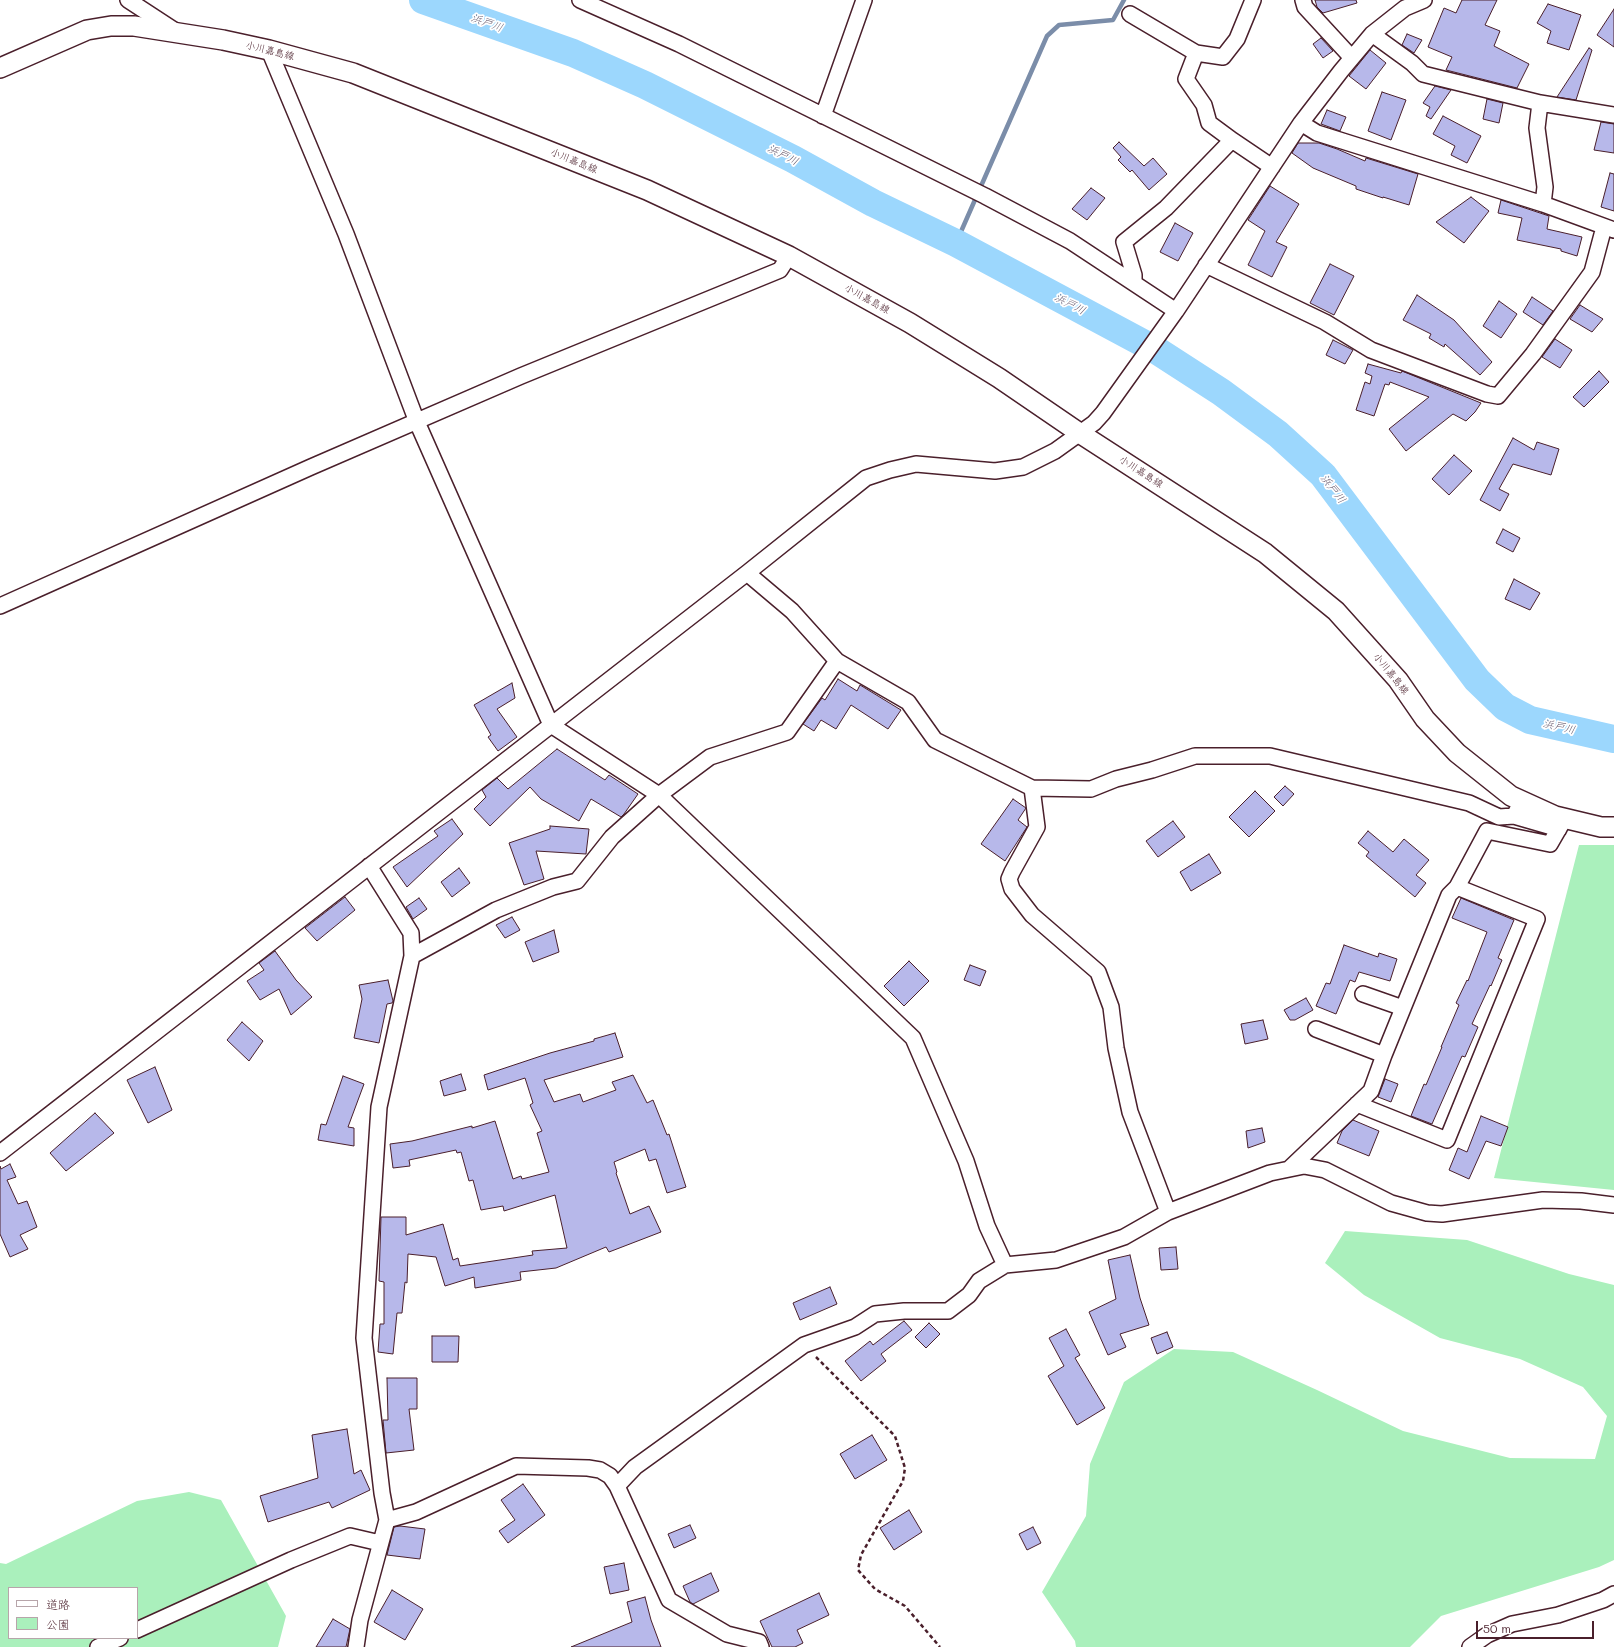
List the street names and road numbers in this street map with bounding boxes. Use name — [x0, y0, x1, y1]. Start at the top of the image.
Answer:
street label: 小川嘉島線 — [244, 39, 296, 63]
street label: 小川嘉島線 — [549, 146, 599, 176]
street label: 小川嘉島線 — [842, 282, 892, 316]
street label: 小川嘉島線 — [1117, 453, 1165, 491]
street label: 小川嘉島線 — [1371, 651, 1411, 697]

